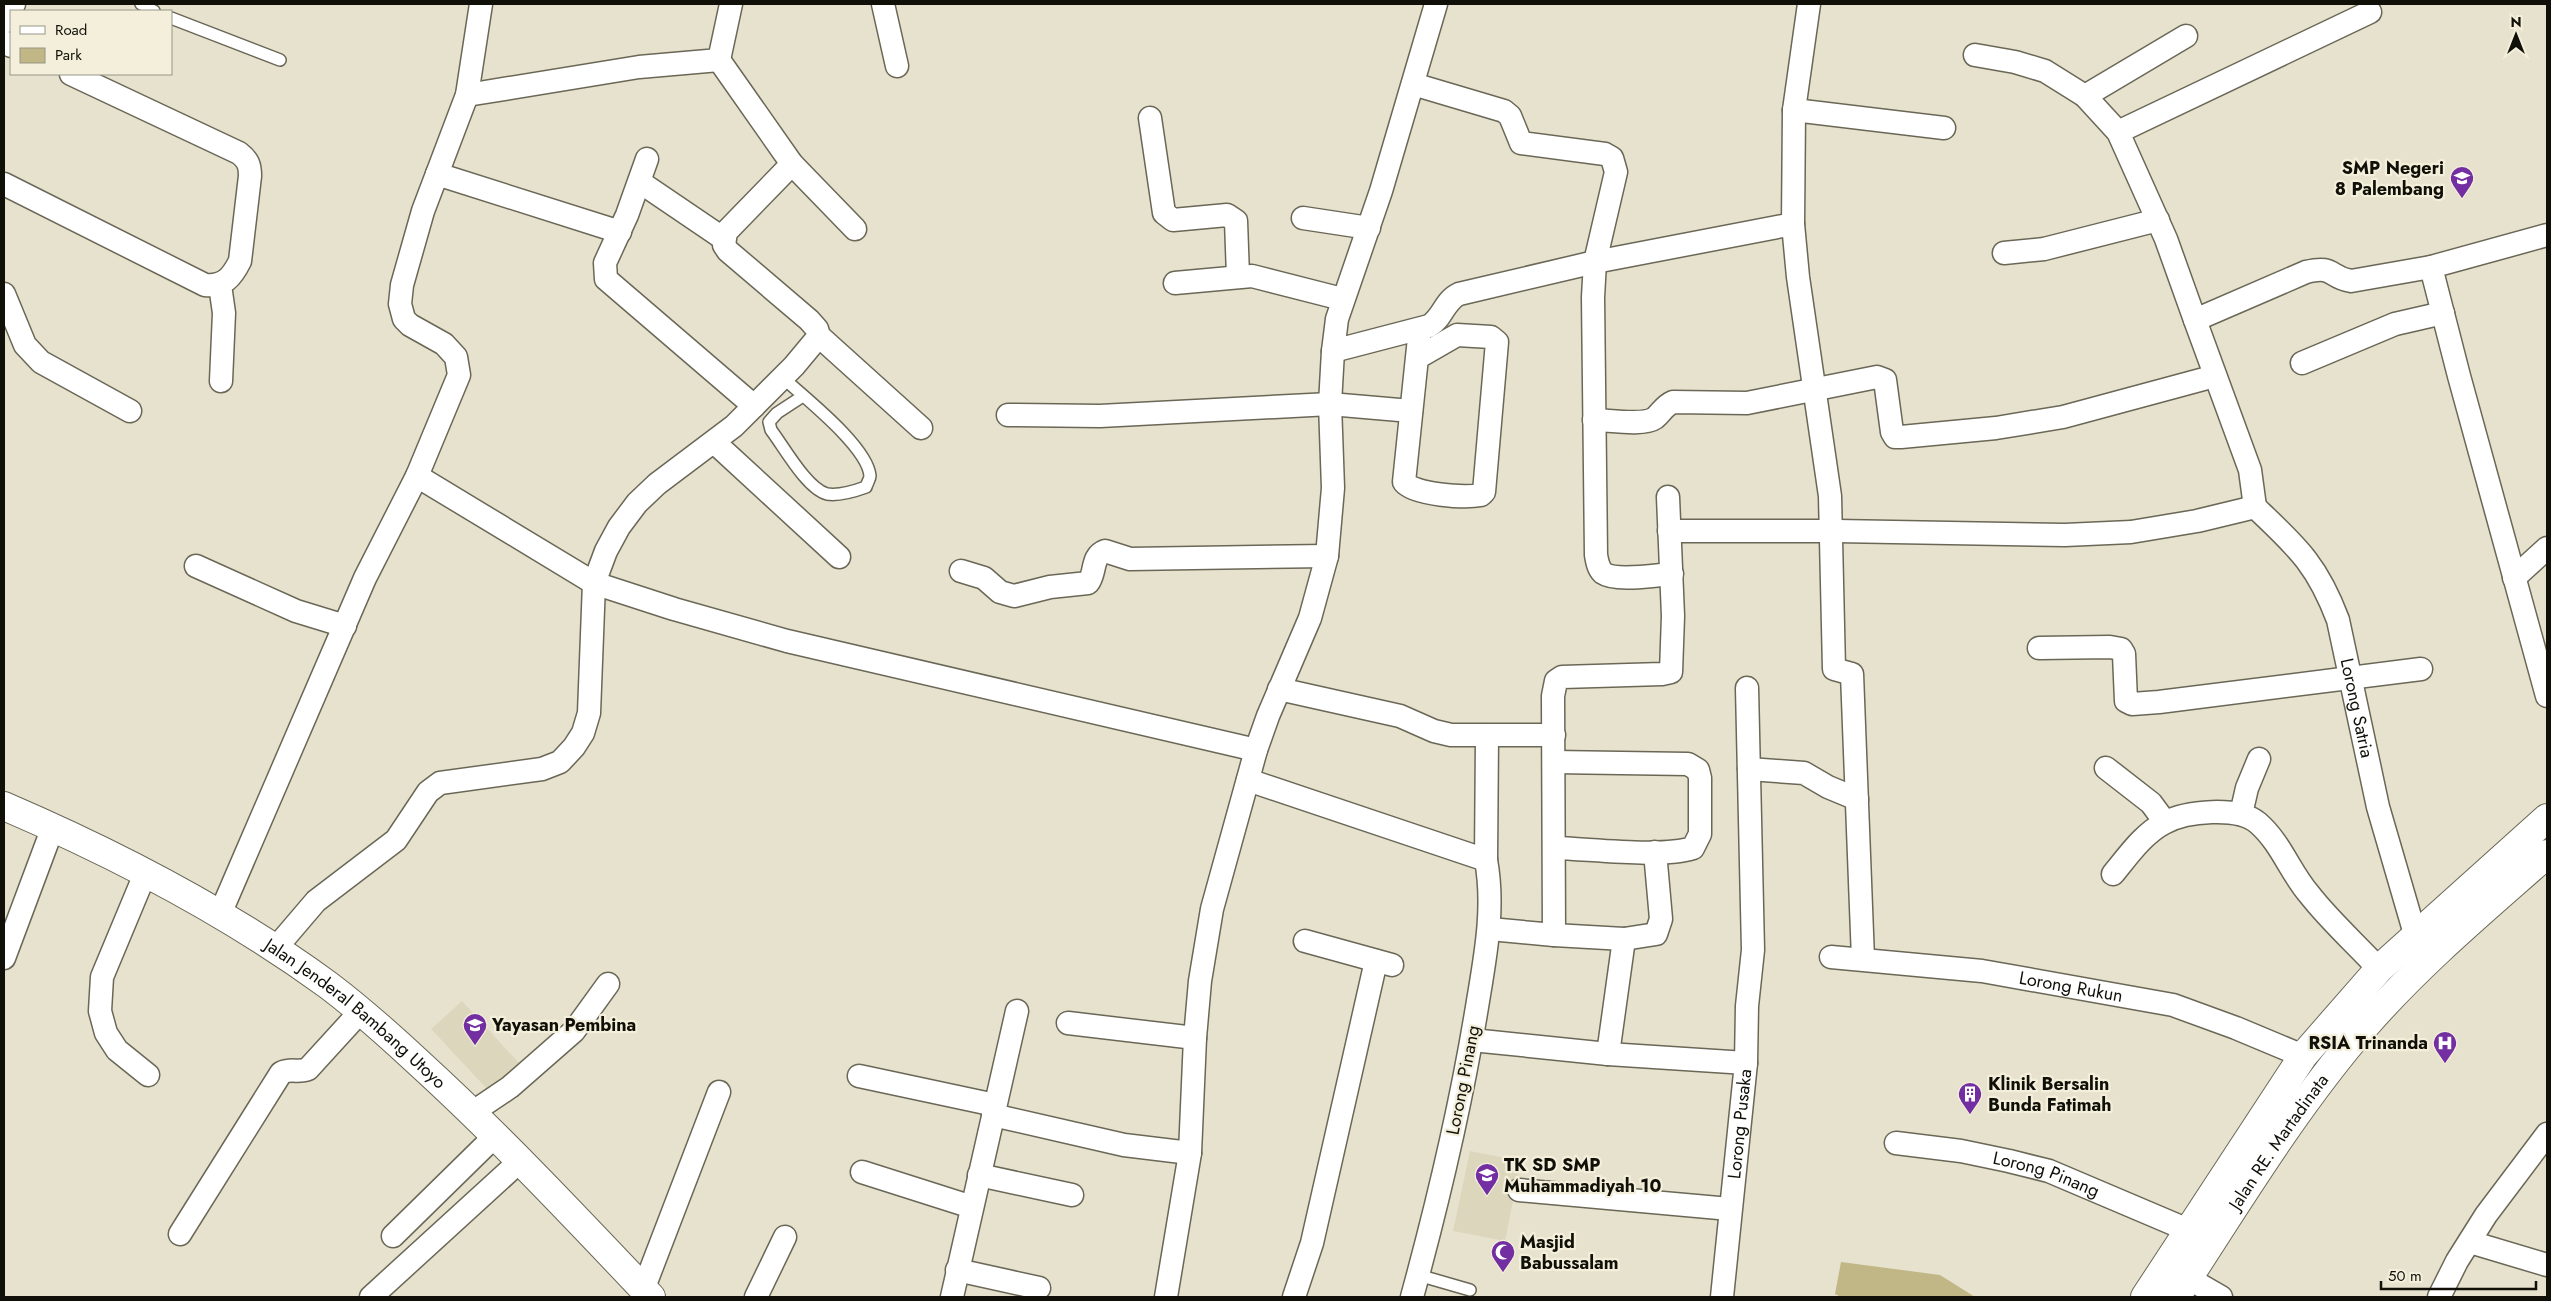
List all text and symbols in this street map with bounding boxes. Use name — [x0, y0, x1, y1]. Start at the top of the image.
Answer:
legend — [10, 10, 172, 75]
north arrow — [2491, 10, 2541, 60]
text: N — [2510, 12, 2522, 32]
text: Road — [55, 19, 87, 41]
text: Park — [55, 44, 82, 66]
place label: SMP Negeri 8 Palembang — [2335, 155, 2444, 202]
school or university icon: SMP Negeri 8 Palembang — [2449, 165, 2475, 199]
street label: Lorong Satria — [2334, 656, 2380, 760]
street label: Jalan Jenderal Bambang Utoyo — [258, 931, 452, 1095]
street label: Lorong Rukun — [2017, 965, 2125, 1009]
school or university icon: Yayasan Pembina — [462, 1012, 488, 1046]
place label: Yayasan Pembina — [491, 1012, 636, 1038]
street label: Lorong Pinang — [1440, 1023, 1486, 1137]
place label: RSIA Trinanda — [2308, 1030, 2428, 1056]
hospital icon: RSIA Trinanda — [2432, 1030, 2458, 1064]
street label: Lorong Pusaka — [1721, 1068, 1758, 1180]
street label: Jalan RE. Martadinata — [2221, 1068, 2335, 1217]
place label: Klinik Bersalin Bunda Fatimah — [1988, 1071, 2111, 1118]
building icon: Klinik Bersalin Bunda Fatimah — [1957, 1081, 1983, 1115]
street label: Lorong Pinang — [1991, 1145, 2104, 1204]
place label: TK SD SMP Muhammadiyah 10 — [1504, 1152, 1662, 1199]
school or university icon: TK SD SMP Muhammadiyah 10 — [1474, 1162, 1500, 1196]
place label: Masjid Babussalam — [1520, 1229, 1619, 1276]
mosque icon: Masjid Babussalam — [1490, 1239, 1516, 1273]
scale bar — [2381, 1258, 2536, 1290]
text: 50 m — [2388, 1265, 2422, 1287]

